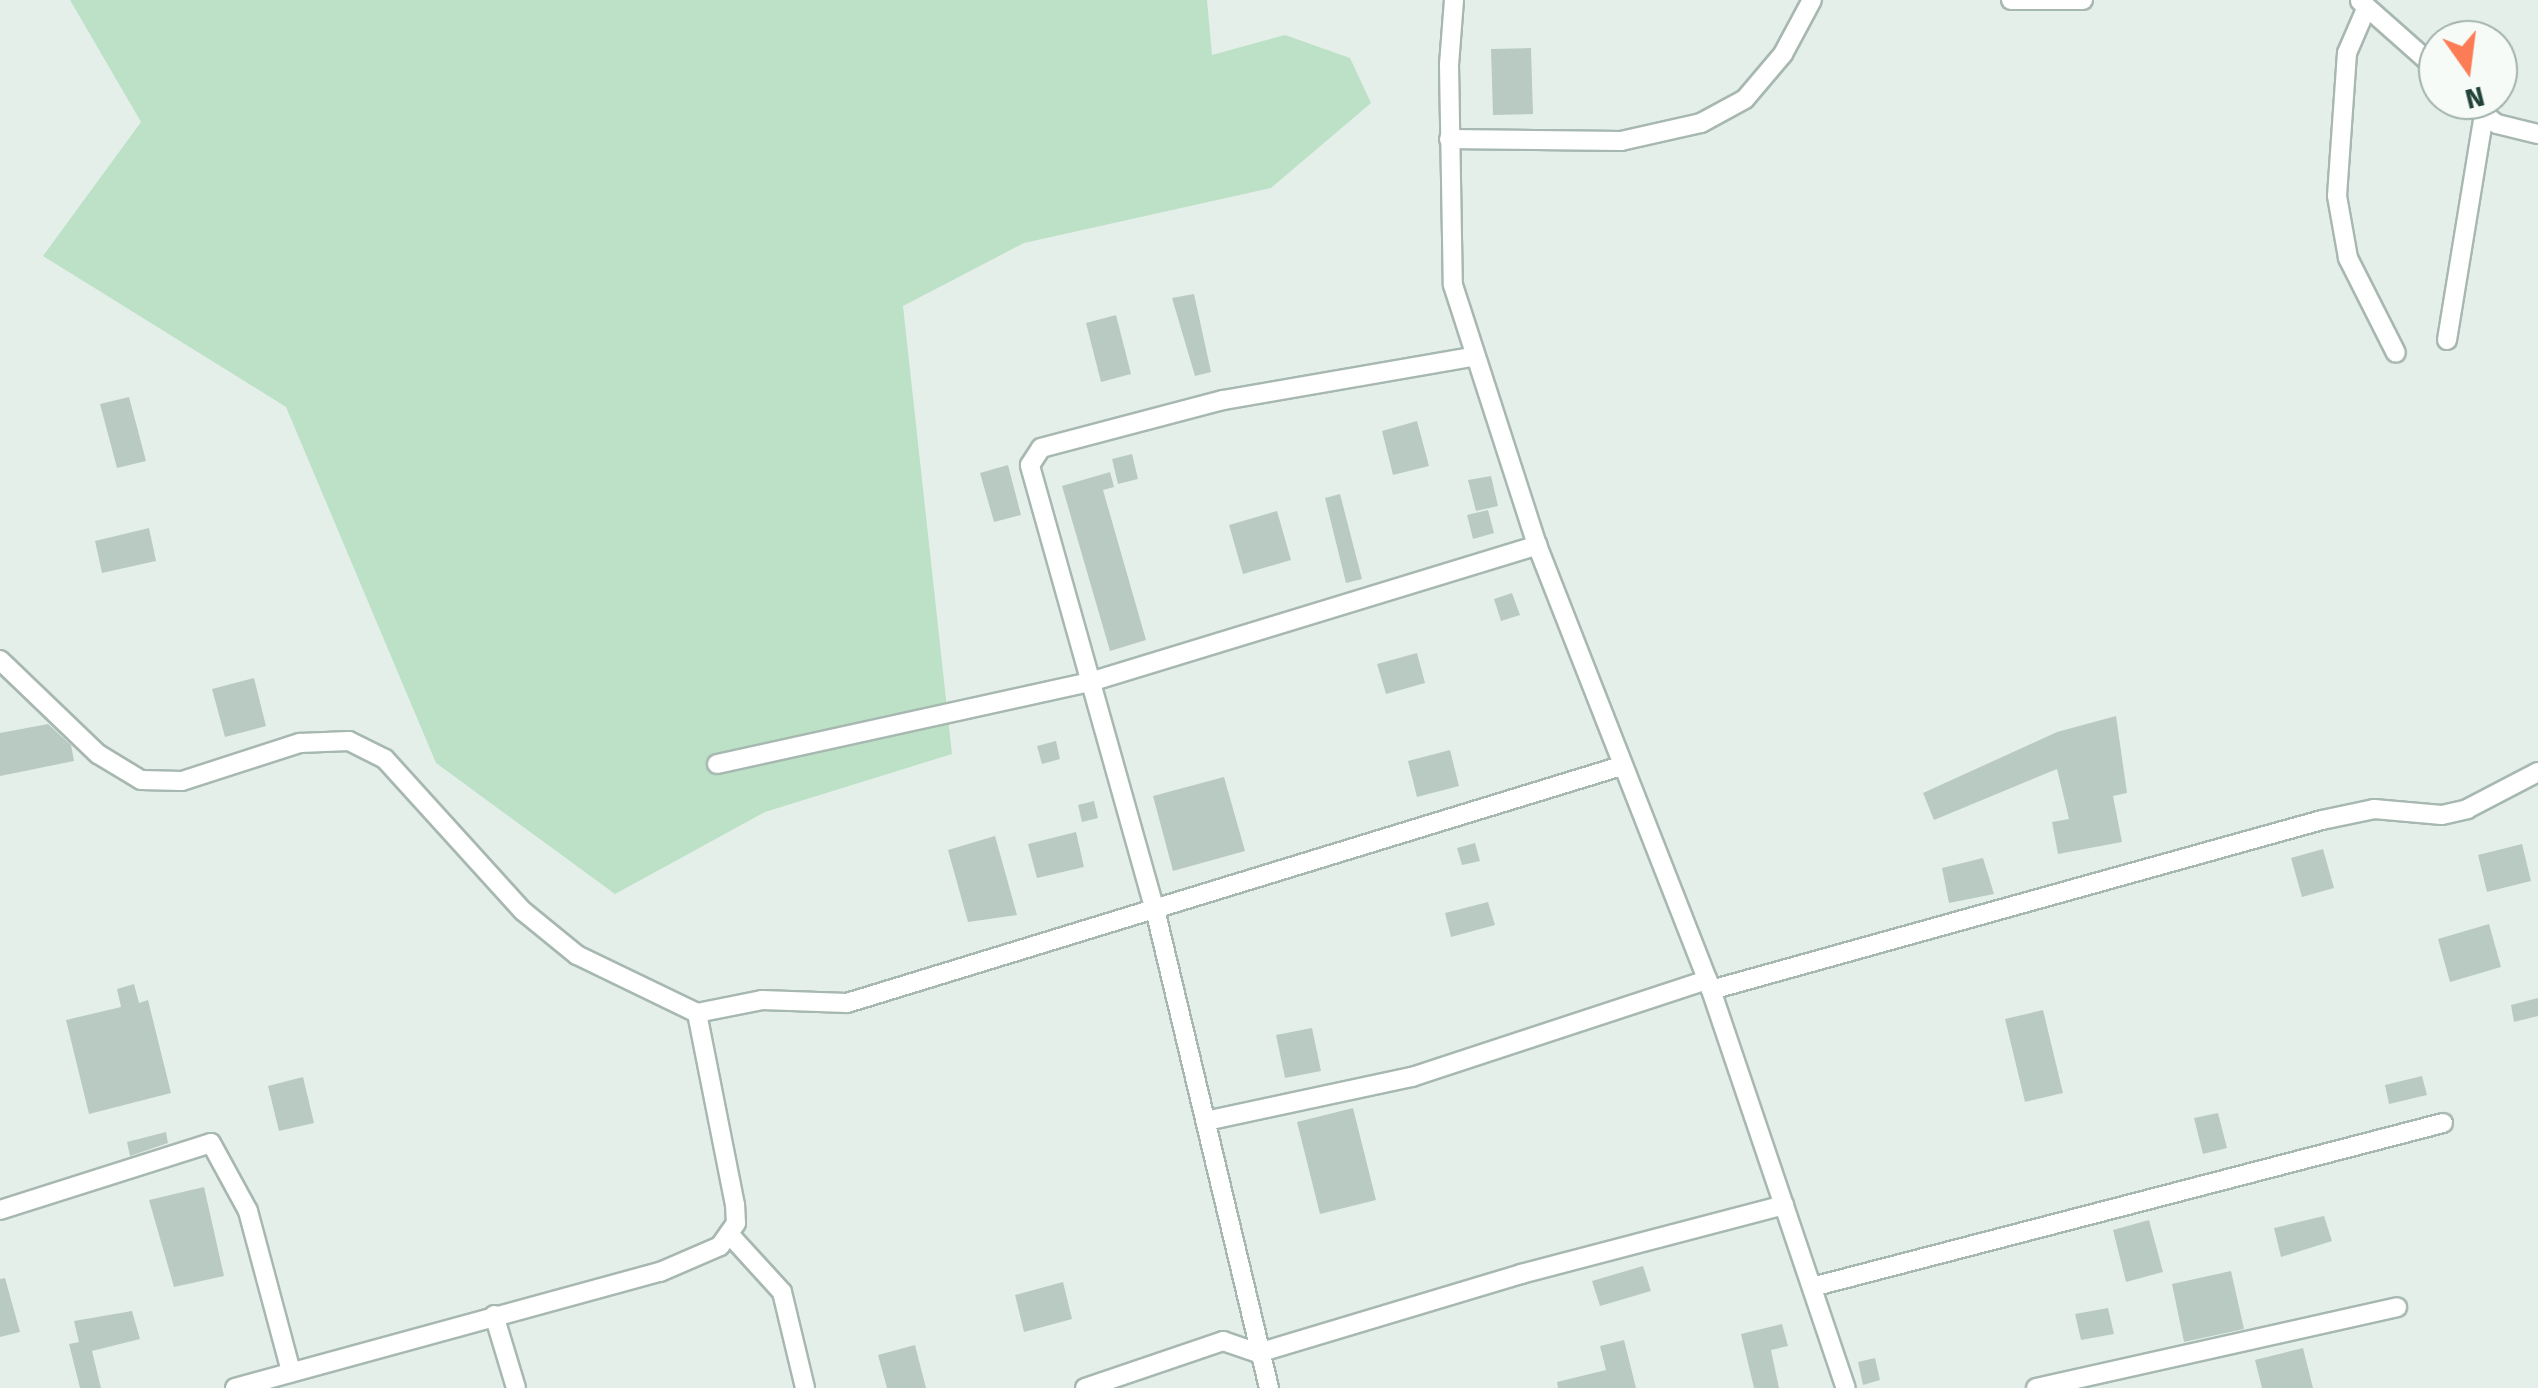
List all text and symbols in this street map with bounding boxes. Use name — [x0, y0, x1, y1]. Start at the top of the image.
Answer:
north arrow — [2418, 20, 2518, 120]
text: N — [2462, 79, 2488, 116]

